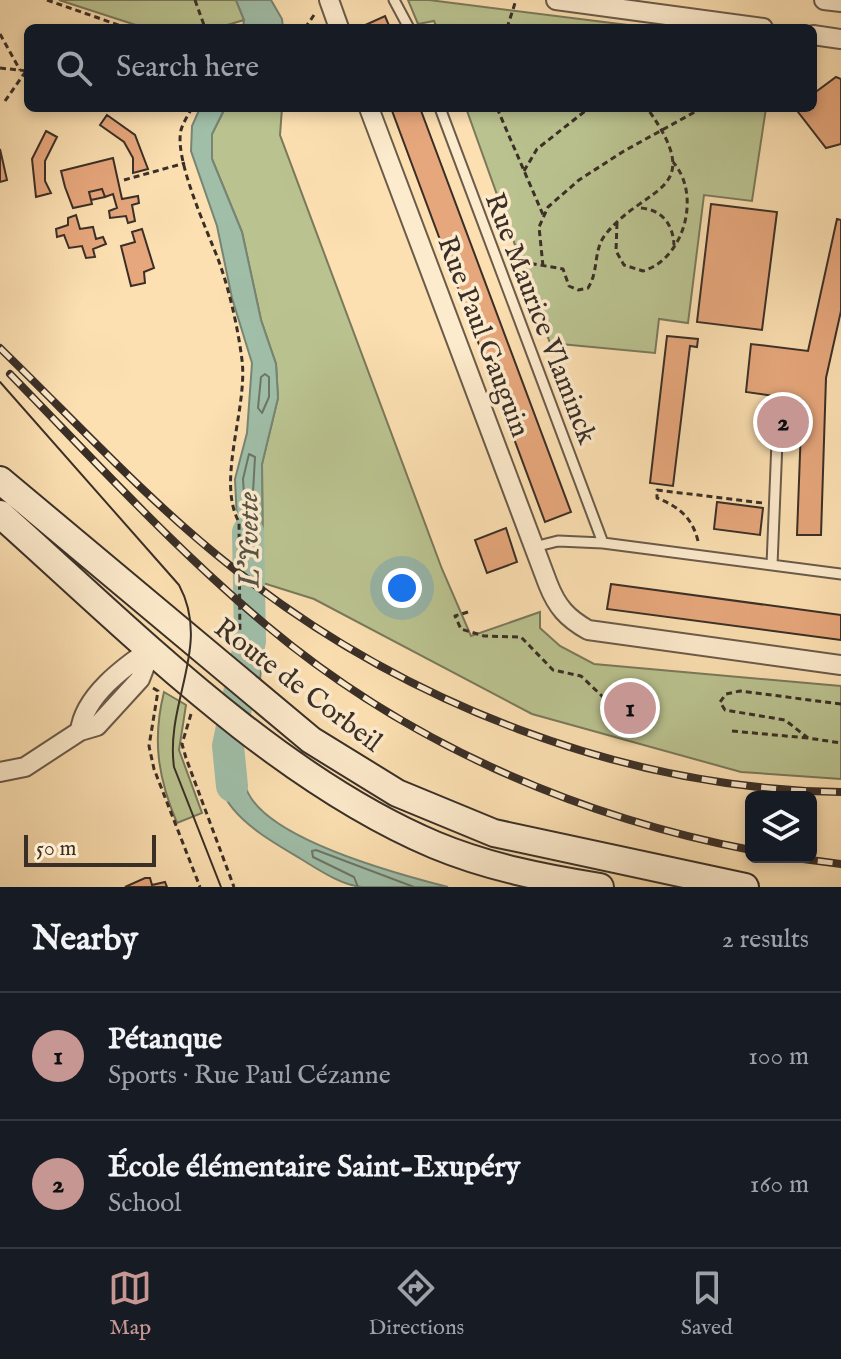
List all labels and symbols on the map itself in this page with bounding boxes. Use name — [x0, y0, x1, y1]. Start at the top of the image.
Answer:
street label: Rue Maurice Vlaminck — [476, 188, 604, 450]
street label: Rue Paul Gauguin — [428, 232, 537, 442]
pin: 2 — [757, 392, 809, 452]
water label: L'Yvette — [230, 491, 270, 589]
your location — [382, 568, 422, 608]
street label: Route de Corbeil — [207, 611, 389, 761]
pin: 1 — [604, 678, 656, 738]
scale bar — [24, 831, 156, 867]

